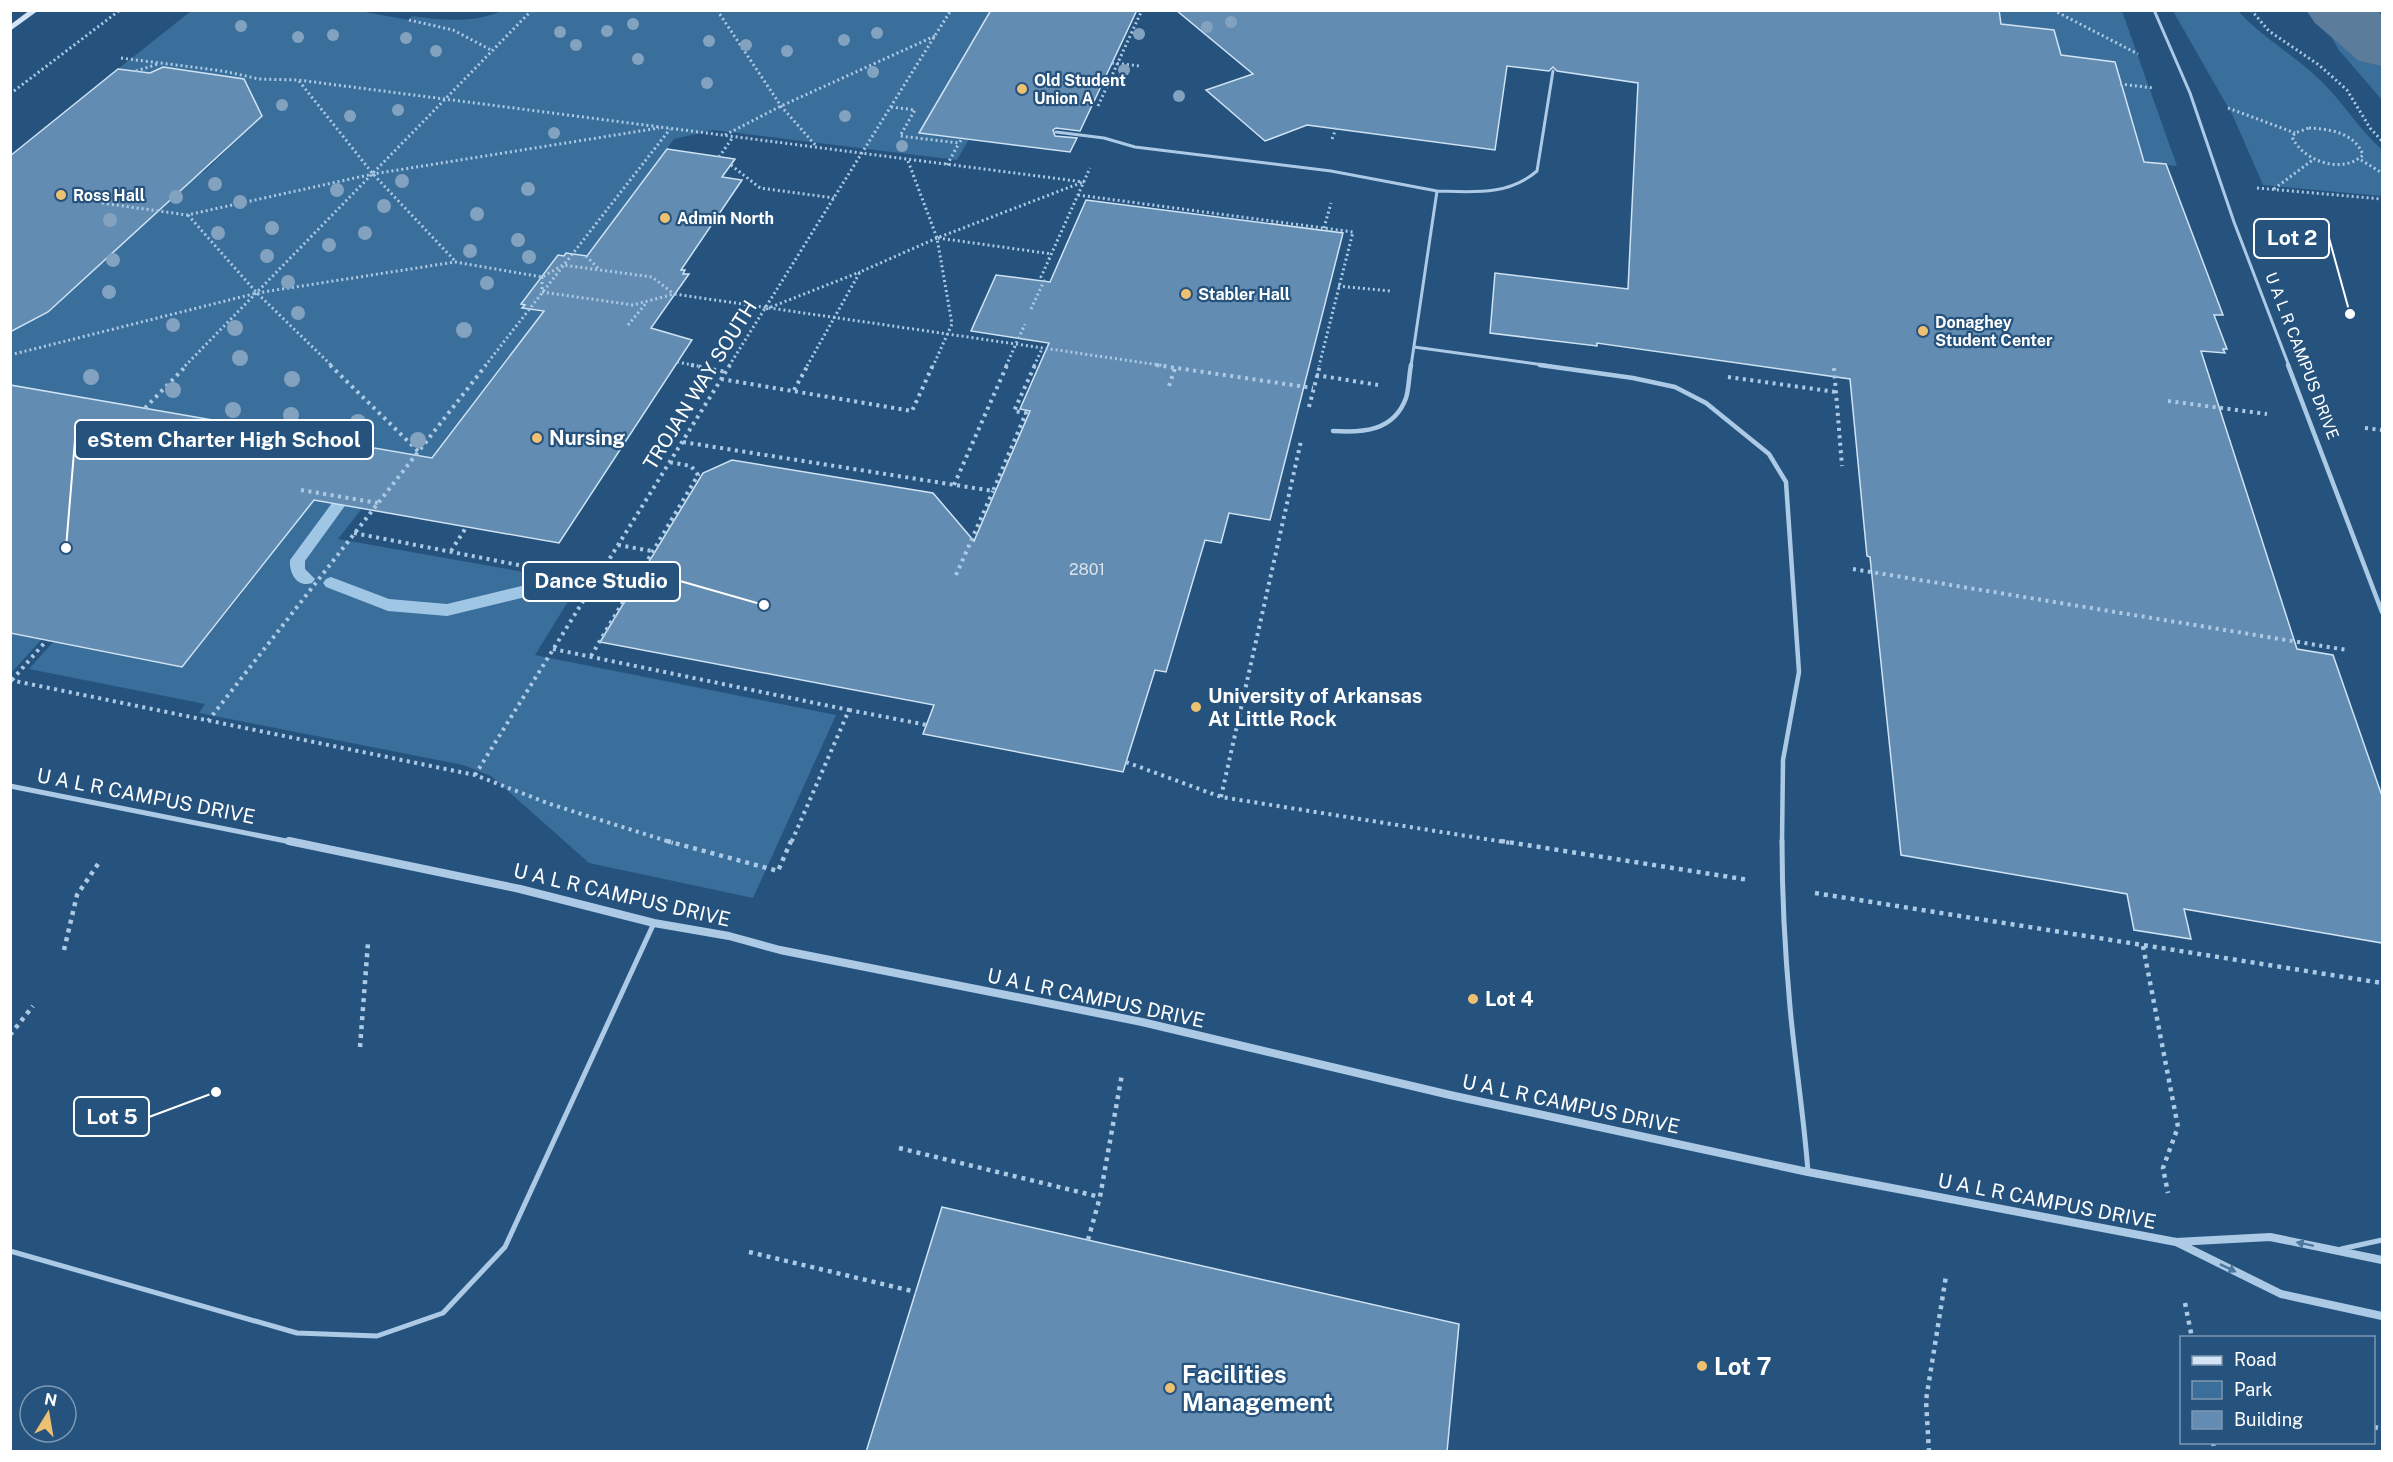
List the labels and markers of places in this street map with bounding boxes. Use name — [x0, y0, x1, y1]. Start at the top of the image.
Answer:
place label: Old Student Union A — [1034, 71, 1126, 108]
marker: Old Student Union A — [1015, 82, 1029, 96]
place label: Ross Hall — [73, 186, 145, 205]
marker: Ross Hall — [54, 188, 68, 202]
place label: Admin North — [677, 209, 774, 228]
marker: Admin North — [658, 211, 672, 225]
callout: Lot 2 — [2254, 219, 2329, 258]
place label: Stabler Hall — [1198, 285, 1290, 304]
marker: Stabler Hall — [1179, 287, 1193, 301]
place label: Donaghey Student Center — [1935, 313, 2053, 350]
marker: Donaghey Student Center — [1916, 324, 1930, 338]
callout: eStem Charter High School — [75, 420, 373, 459]
place label: Nursing — [549, 426, 626, 450]
marker: Nursing — [530, 431, 544, 445]
callout: Dance Studio — [523, 562, 680, 601]
place label: University of Arkansas At Little Rock — [1208, 684, 1422, 731]
marker: University of Arkansas At Little Rock — [1189, 700, 1203, 714]
place label: Lot 4 — [1485, 987, 1534, 1011]
marker: Lot 4 — [1466, 992, 1480, 1006]
callout: Lot 5 — [74, 1097, 149, 1136]
place label: Lot 7 — [1714, 1352, 1772, 1380]
marker: Lot 7 — [1695, 1359, 1709, 1373]
place label: Facilities Management — [1182, 1360, 1333, 1416]
marker: Facilities Management — [1163, 1381, 1177, 1395]

